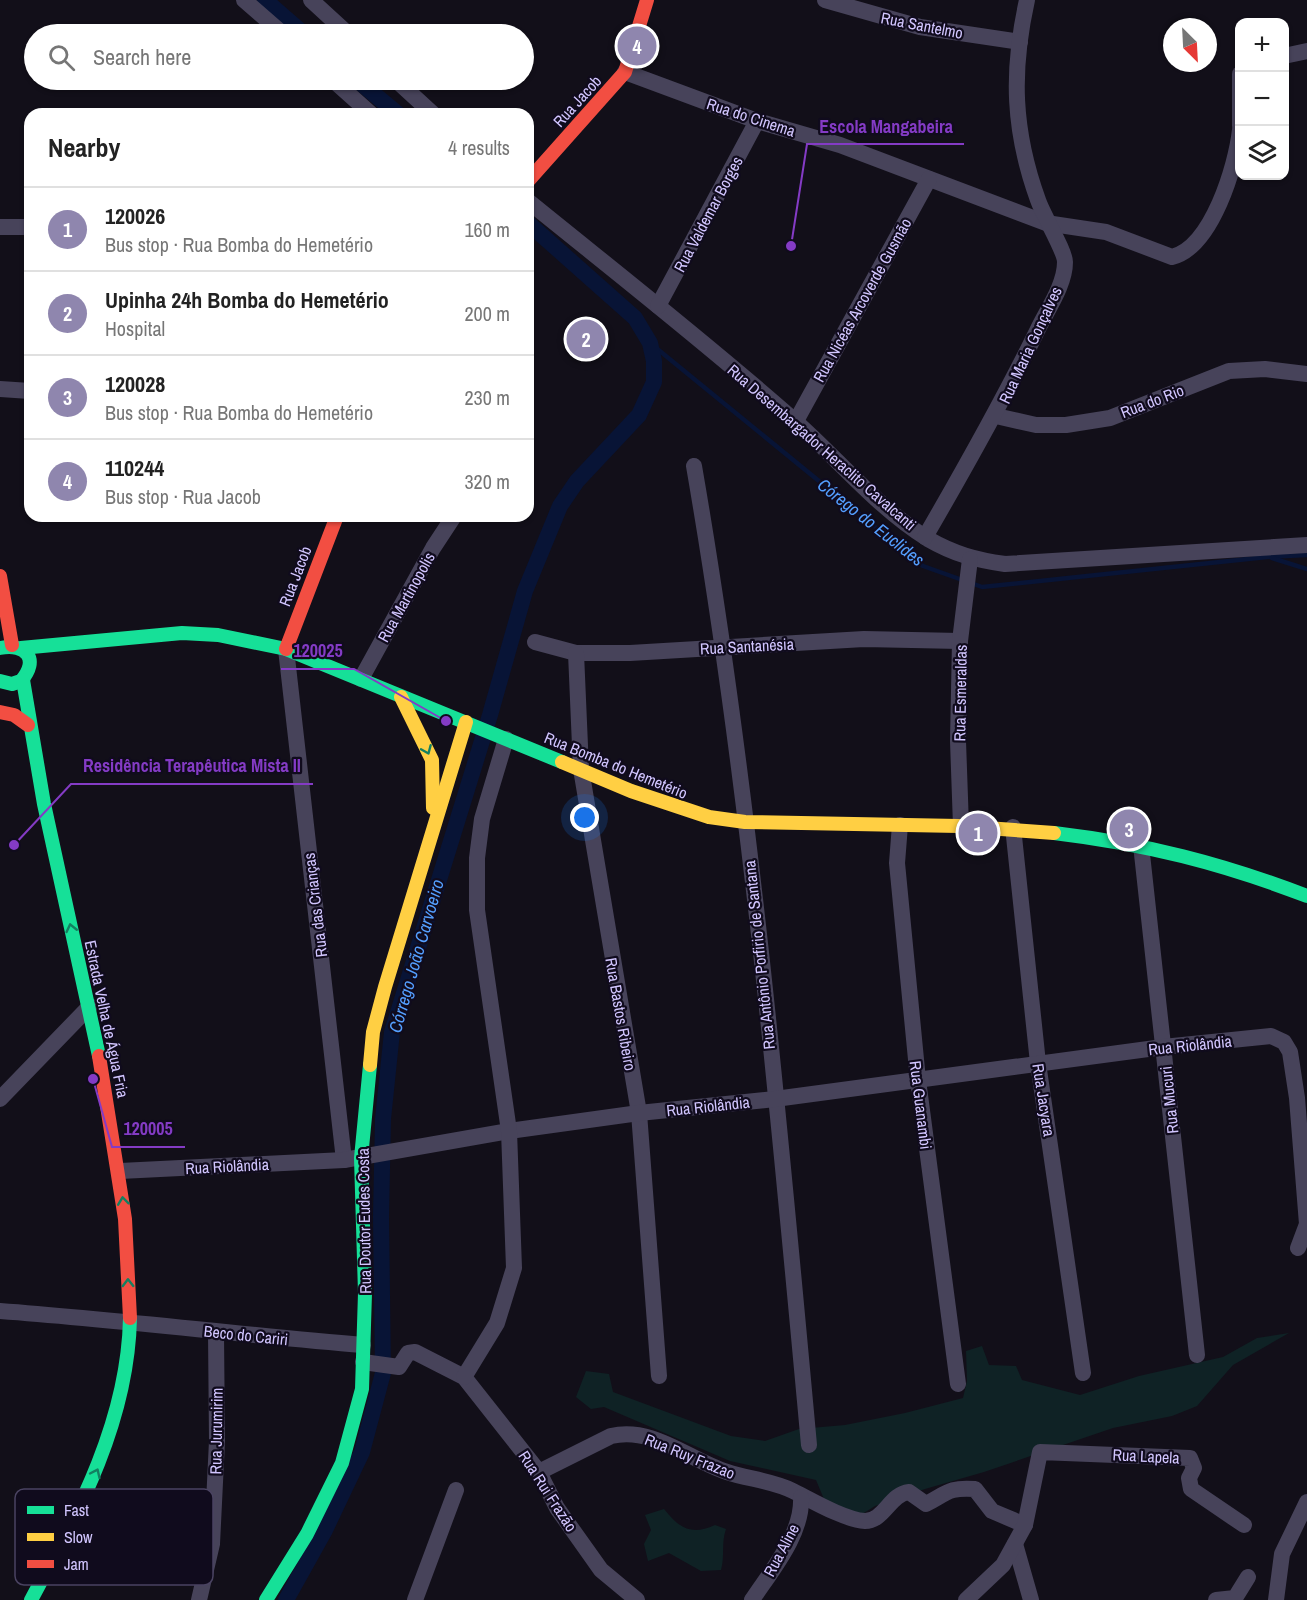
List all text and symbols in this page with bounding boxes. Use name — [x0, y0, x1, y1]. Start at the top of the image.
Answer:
street label: Rua Santelmo — [879, 6, 965, 44]
north arrow — [1163, 18, 1217, 72]
map controls — [1235, 18, 1289, 180]
button: + — [1235, 18, 1289, 72]
search box — [24, 24, 534, 90]
pin: 4 — [618, 24, 656, 68]
icon: search — [45, 41, 78, 74]
text: Search here — [93, 42, 191, 72]
street label: Rua Jacob — [548, 70, 606, 132]
button: − — [1235, 72, 1289, 126]
street label: Rua do Cinema — [704, 92, 799, 142]
callout: Escola Mangabeira — [807, 108, 964, 144]
text: Escola Mangabeira — [819, 114, 954, 139]
button: layers — [1235, 126, 1289, 180]
text: Nearby — [48, 130, 120, 165]
text: 4 results — [448, 134, 510, 161]
street label: Rua Valdemar Borges — [668, 152, 748, 276]
text: 120026 — [105, 201, 165, 231]
street label: Rua Nicéas Arcoverde Gusmão — [808, 214, 916, 386]
text: 1 — [63, 216, 72, 243]
text: 160 m — [464, 216, 510, 243]
text: Bus stop · Rua Bomba do Hemetério — [105, 231, 373, 258]
street label: Rua Maria Gonçalves — [993, 283, 1067, 407]
text: Upinha 24h Bomba do Hemetério — [105, 285, 389, 315]
text: 2 — [63, 300, 72, 327]
text: 200 m — [464, 300, 510, 327]
text: Hospital — [105, 315, 165, 342]
pin: 2 — [566, 316, 606, 362]
street label: Rua Desembargador Heraclito Cavalcanti — [723, 359, 921, 535]
text: 120028 — [105, 369, 165, 399]
street label: Rua do Rio — [1117, 379, 1187, 423]
text: 3 — [63, 384, 72, 411]
text: 230 m — [464, 384, 510, 411]
text: Bus stop · Rua Bomba do Hemetério — [105, 399, 373, 426]
text: 110244 — [105, 453, 164, 483]
text: 4 — [63, 468, 72, 495]
text: 320 m — [464, 468, 510, 495]
water label: Córego do Euclides — [812, 472, 930, 572]
text: Bus stop · Rua Jacob — [105, 483, 261, 510]
street label: Rua Jacob — [273, 543, 317, 609]
street label: Rua Martinopolis — [372, 548, 440, 646]
callout: 120025 — [281, 633, 354, 669]
street label: Rua Santanésia — [699, 633, 795, 659]
text: 120025 — [293, 638, 343, 663]
street label: Rua Esmeraldas — [948, 644, 972, 742]
street label: Rua Bomba do Hemetério — [541, 726, 691, 804]
one-way arrow — [420, 743, 432, 754]
callout: Residência Terapêutica Mista II — [71, 748, 313, 784]
text: Residência Terapêutica Mista II — [83, 753, 301, 778]
your location — [570, 803, 599, 832]
pin: 3 — [1110, 806, 1148, 852]
pin: 1 — [958, 810, 998, 856]
street label: Rua das Crianças — [298, 852, 332, 958]
street label: Rua Antônio Porfirio de Santana — [738, 859, 780, 1050]
water label: Córrego João Carvoeiro — [382, 876, 450, 1036]
one-way arrow — [66, 923, 79, 933]
street label: Estrada Velha de Água Fria — [80, 938, 135, 1100]
street label: Rua Bastos Ribeiro — [600, 956, 642, 1072]
street label: Rua Riolândia — [1147, 1030, 1234, 1060]
street label: Rua Guanambi — [905, 1059, 937, 1151]
street label: Rua Jacyara — [1027, 1062, 1061, 1139]
street label: Rua Mucuri — [1155, 1065, 1183, 1135]
street label: Rua Riolândia — [665, 1091, 752, 1121]
callout: 120005 — [112, 1111, 185, 1147]
text: 120005 — [123, 1116, 173, 1141]
street label: Rua Doutor Eudes Costa — [352, 1147, 376, 1294]
street label: Rua Riolândia — [185, 1153, 270, 1179]
one-way arrow — [118, 1196, 130, 1205]
one-way arrow — [122, 1278, 134, 1287]
street label: Beco do Cariri — [203, 1320, 289, 1350]
street label: Rua Jurumirim — [204, 1387, 228, 1475]
street label: Rua Ruy Frazao — [642, 1428, 738, 1484]
street label: Rua Lapela — [1112, 1443, 1181, 1469]
street label: Rua Rui Frazão — [514, 1446, 582, 1536]
one-way arrow — [88, 1468, 100, 1479]
legend — [15, 1489, 213, 1585]
text: Fast — [64, 1499, 89, 1521]
street label: Rua Aline — [758, 1520, 804, 1580]
text: Slow — [64, 1526, 93, 1548]
text: Jam — [64, 1553, 89, 1575]

